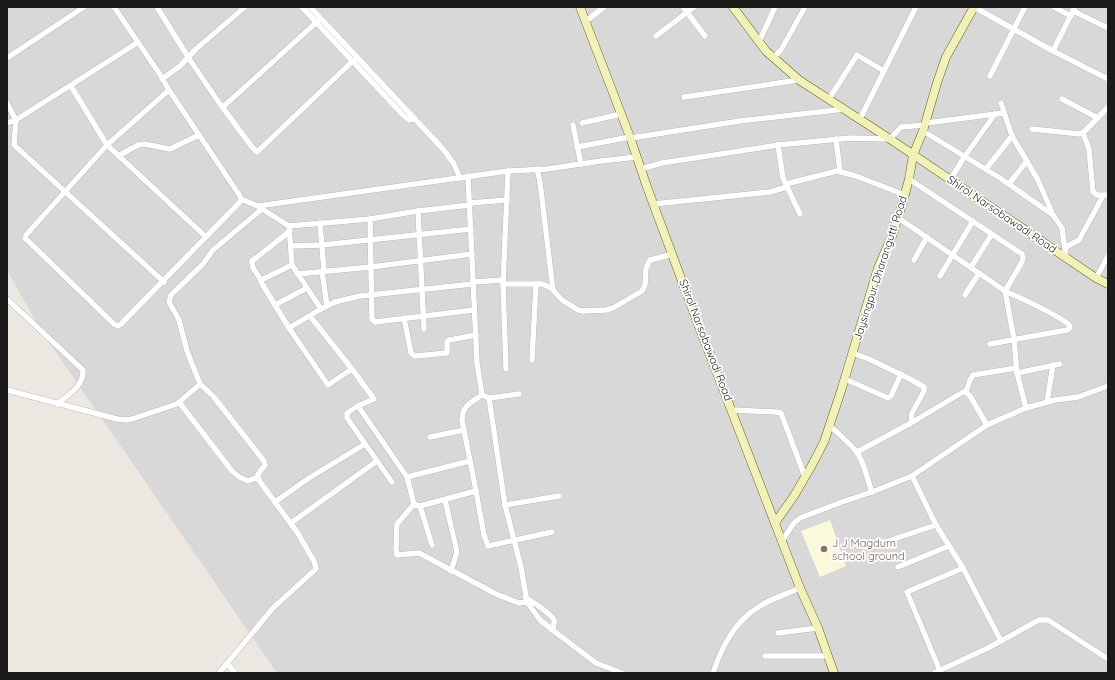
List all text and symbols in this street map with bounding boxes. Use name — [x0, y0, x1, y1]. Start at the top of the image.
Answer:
street label: Shirol Narsobawadi Road — [945, 172, 1059, 256]
street label: Jaysingpur Dharangutti Road — [850, 194, 910, 342]
street label: Shirol Narsobawadi Road — [676, 277, 736, 403]
place label: J J Magdum school ground — [832, 536, 905, 563]
marker: J J Magdum school ground — [819, 544, 829, 554]

